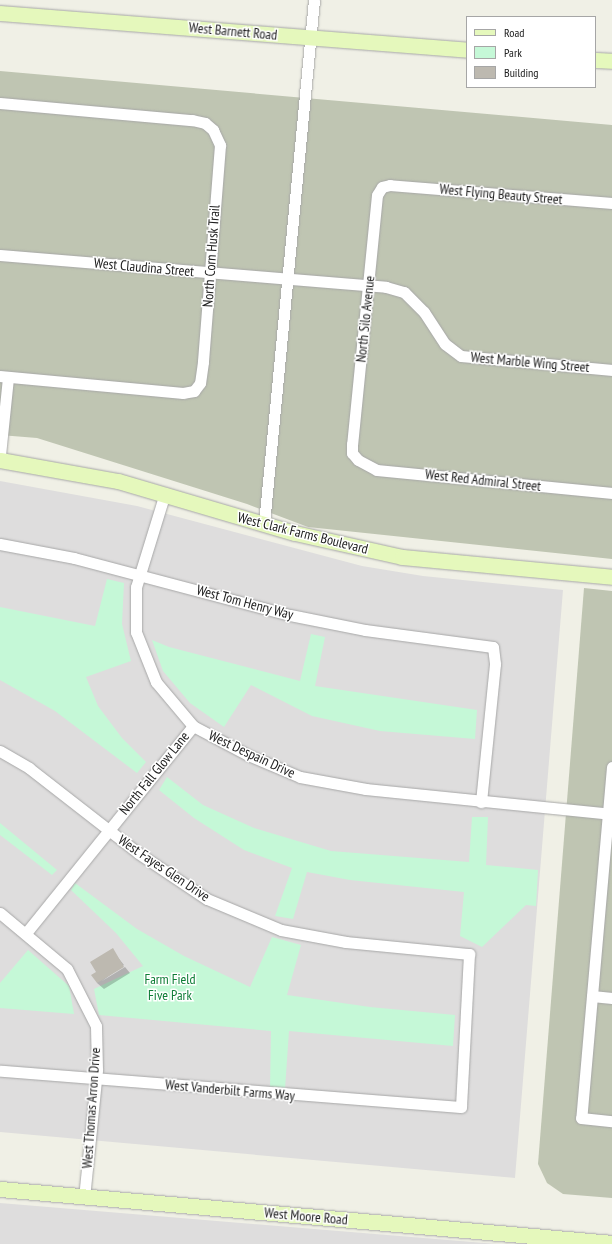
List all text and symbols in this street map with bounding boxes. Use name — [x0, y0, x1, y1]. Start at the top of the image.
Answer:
legend — [466, 16, 596, 88]
street label: West Barnett Road — [188, 19, 278, 43]
text: Road — [504, 25, 524, 40]
text: Park — [504, 45, 522, 60]
text: Building — [504, 65, 539, 80]
street label: West Flying Beauty Street — [439, 180, 563, 208]
street label: North Corn Husk Trail — [199, 204, 223, 308]
street label: West Claudina Street — [93, 254, 195, 280]
street label: North Silo Avenue — [352, 275, 378, 363]
street label: West Marble Wing Street — [470, 348, 590, 376]
street label: West Red Admiral Street — [424, 466, 542, 494]
street label: West Clark Farms Boulevard — [236, 509, 370, 557]
street label: West Tom Henry Way — [194, 581, 296, 623]
street label: West Despain Drive — [206, 727, 298, 781]
street label: North Fall Glow Lane — [115, 728, 193, 818]
street label: West Fayes Glen Drive — [115, 831, 213, 905]
park label: Farm Field Five Park — [144, 971, 196, 1004]
street label: West Thomas Arron Drive — [78, 1047, 104, 1169]
street label: West Vanderbilt Farms Way — [164, 1076, 296, 1104]
street label: West Moore Road — [264, 1204, 348, 1228]

